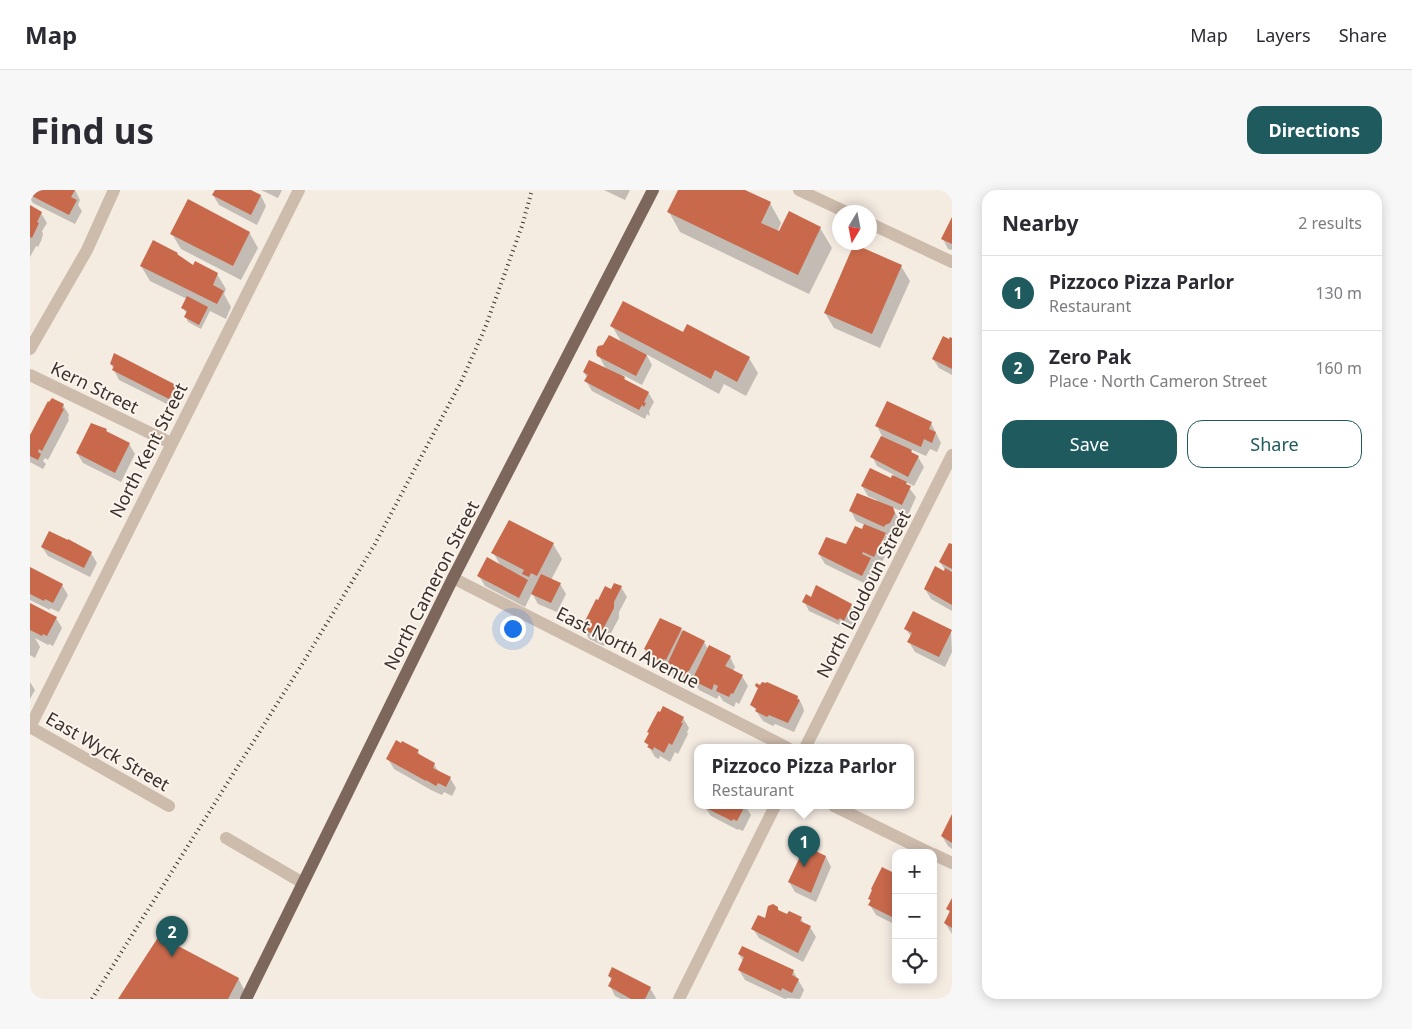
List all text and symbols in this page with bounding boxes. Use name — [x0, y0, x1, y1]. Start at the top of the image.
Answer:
text: Map — [25, 18, 77, 51]
text: Map — [1190, 23, 1228, 47]
text: Layers — [1256, 23, 1311, 47]
text: Share — [1339, 23, 1387, 47]
button: Directions — [1247, 106, 1382, 154]
text: Find us — [30, 107, 154, 154]
north arrow — [832, 205, 877, 250]
text: Nearby — [1002, 209, 1078, 237]
text: 2 results — [1298, 212, 1362, 234]
text: Pizzoco Pizza Parlor — [1049, 269, 1234, 295]
text: 1 — [1013, 282, 1023, 304]
text: 130 m — [1315, 282, 1362, 304]
text: Restaurant — [1049, 295, 1131, 317]
text: Zero Pak — [1049, 344, 1131, 370]
street label: Kern Street — [47, 355, 143, 419]
text: 2 — [1013, 357, 1023, 379]
text: 160 m — [1315, 357, 1362, 379]
text: Place · North Cameron Street — [1049, 370, 1267, 392]
street label: North Kent Street — [104, 378, 193, 521]
button: Save — [1002, 420, 1177, 468]
button: Share — [1187, 420, 1362, 468]
street label: North Cameron Street — [378, 496, 484, 674]
street label: North Loudoun Street — [810, 506, 916, 682]
street label: East North Avenue — [552, 601, 704, 693]
your location — [500, 616, 526, 642]
street label: East Wyck Street — [42, 706, 175, 796]
popup — [694, 744, 914, 809]
text: Pizzoco Pizza Parlor — [712, 753, 896, 779]
text: Restaurant — [712, 779, 794, 801]
pin: 1 — [788, 826, 820, 867]
map controls — [892, 849, 937, 984]
button: + — [892, 849, 937, 894]
button: − — [892, 894, 937, 939]
pin: 2 — [156, 916, 188, 957]
button: locate — [892, 939, 937, 984]

